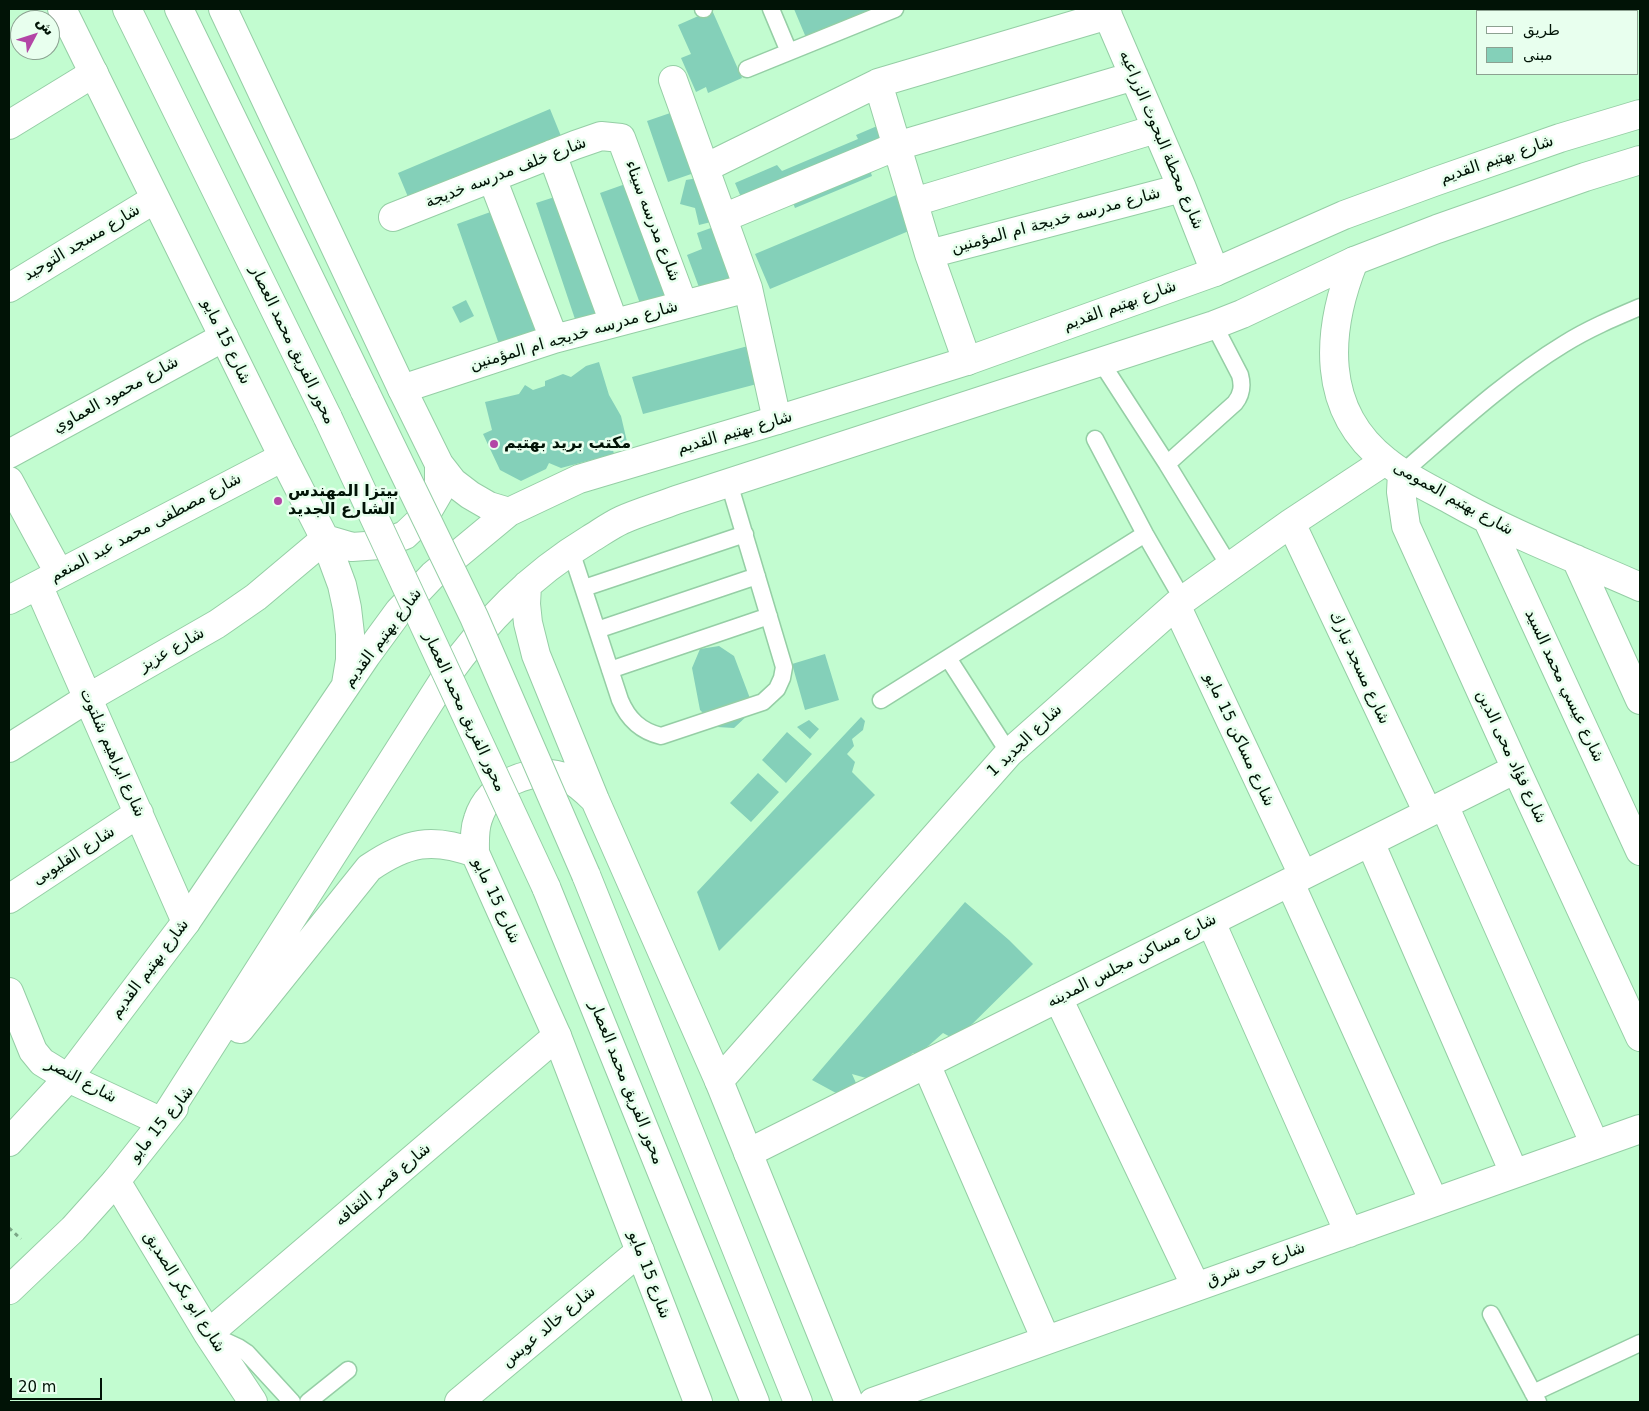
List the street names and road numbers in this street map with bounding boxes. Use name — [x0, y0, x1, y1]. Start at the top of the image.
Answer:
street label: شارع محطة البحوث الزراعيه — [1115, 48, 1207, 232]
street label: شارع بهتيم القديم — [1438, 132, 1556, 188]
street label: شارع خلف مدرسه خديجة — [423, 133, 589, 213]
street label: شارع مدرسه سيناء — [620, 158, 684, 284]
street label: شارع مدرسه خديجة ام المؤمنين — [949, 184, 1163, 258]
street label: شارع مسجد التوحيد — [20, 201, 144, 285]
street label: محور الفريق محمد العصار — [245, 262, 339, 428]
street label: شارع بهتيم القديم — [1061, 277, 1179, 335]
street label: شارع 15 مايو — [197, 296, 255, 388]
street label: شارع مدرسه خديجه ام المؤمنين — [468, 297, 680, 375]
street label: شارع محمود العماوي — [50, 353, 182, 437]
street label: شارع بهتيم القديم — [675, 407, 795, 459]
street label: شارع بهتيم العمومى — [1390, 458, 1516, 540]
street label: شارع مصطفى محمد عبد المنعم — [47, 469, 245, 587]
street label: شارع بهتيم القديم — [340, 585, 426, 691]
street label: شارع عيسي محمد السيد — [1520, 607, 1608, 765]
street label: شارع مسجد تبارك — [1324, 608, 1394, 728]
street label: شارع عزيز — [136, 624, 208, 676]
street label: محور الفريق محمد العصار — [418, 629, 510, 795]
street label: شارع مساكن 15 مايو — [1200, 670, 1278, 810]
street label: شارع ابراهيم شلتوت — [75, 686, 149, 820]
street label: شارع فؤاد محى الدين — [1472, 687, 1550, 827]
street label: شارع الجديد 1 — [984, 700, 1066, 782]
street label: شارع القليوبى — [29, 822, 119, 890]
street label: شارع 15 مايو — [468, 855, 524, 947]
street label: شارع مساكن مجلس المدينه — [1044, 910, 1220, 1012]
street label: شارع بهتيم القديم — [107, 916, 193, 1022]
street label: محور الفريق محمد العصار — [584, 999, 668, 1167]
street label: شارع النصر — [42, 1054, 120, 1108]
street label: شارع 15 مايو — [126, 1082, 198, 1166]
street label: شارع قصر الثقافه — [331, 1139, 435, 1231]
street label: شارع ابو بكر الصديق — [139, 1228, 229, 1356]
street label: شارع 15 مايو — [624, 1228, 674, 1322]
street label: شارع حى شرق — [1204, 1238, 1308, 1292]
street label: شارع خالد عويس — [498, 1282, 600, 1372]

